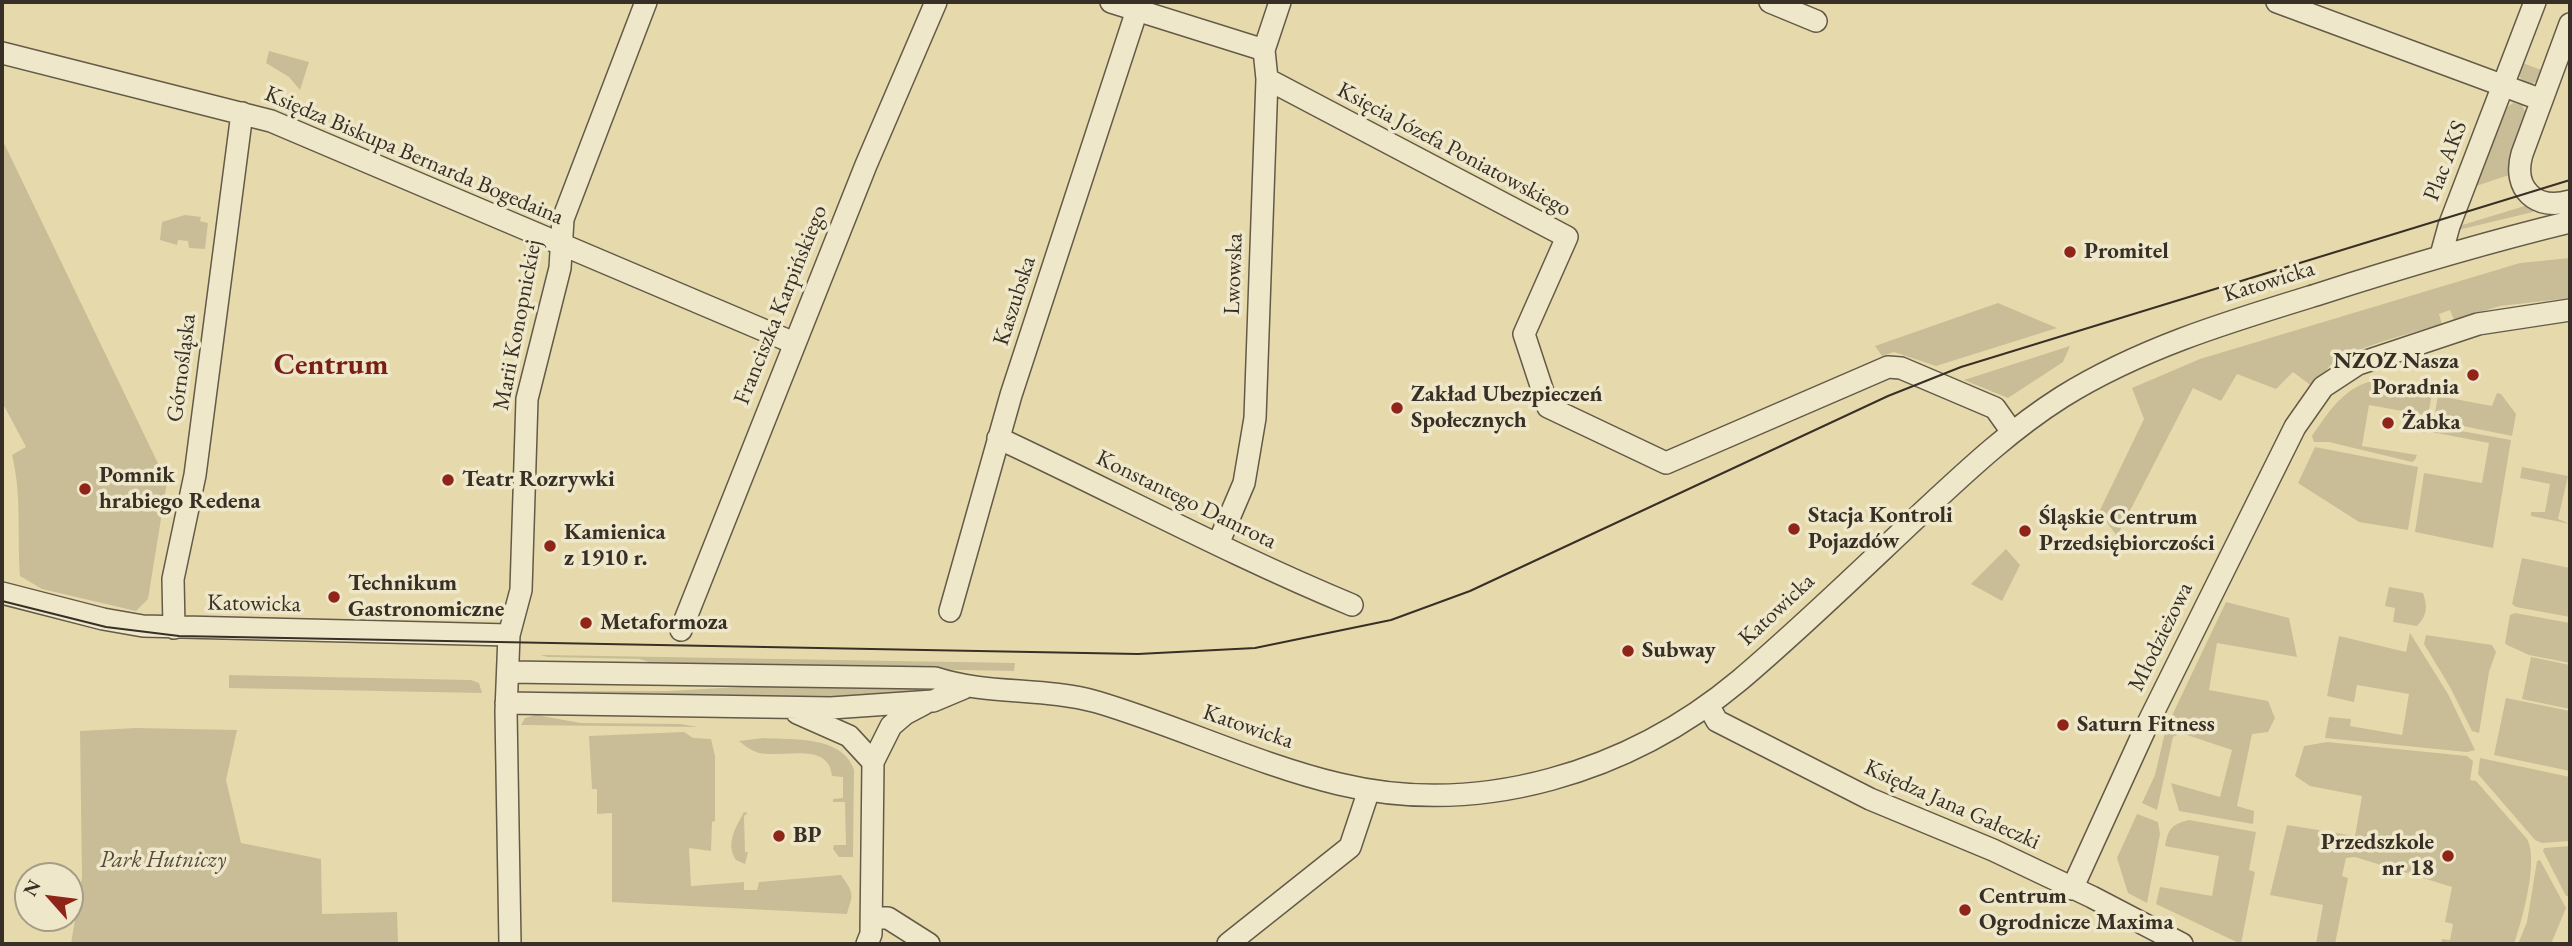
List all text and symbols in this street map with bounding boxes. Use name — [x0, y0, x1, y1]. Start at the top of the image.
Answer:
street label: Księcia Józefa Poniatowskiego — [1332, 76, 1576, 224]
street label: Księdza Biskupa Bernarda Bogedaina — [260, 80, 568, 232]
street label: Plac AKS — [2418, 117, 2474, 205]
street label: Franciszka Karpińskiego — [728, 201, 834, 409]
street label: Lwowska — [1219, 233, 1249, 315]
street label: Marii Konopnickiej — [488, 237, 548, 413]
place label: Promitel — [2084, 238, 2169, 266]
marker: Promitel — [2062, 244, 2078, 260]
street label: Kaszubska — [988, 253, 1042, 349]
street label: Katowicka — [2220, 255, 2318, 309]
street label: Górnośląska — [162, 312, 202, 424]
district label: Centrum — [274, 348, 388, 384]
place label: NZOZ Nasza Poradnia — [2333, 348, 2459, 402]
marker: NZOZ Nasza Poradnia — [2465, 367, 2481, 383]
place label: Zakład Ubezpieczeń Społecznych — [1411, 381, 1603, 435]
marker: Zakład Ubezpieczeń Społecznych — [1389, 400, 1405, 416]
place label: Żabka — [2402, 409, 2461, 437]
marker: Żabka — [2380, 415, 2396, 431]
street label: Konstantego Damrota — [1091, 444, 1281, 556]
place label: Pomnik hrabiego Redena — [99, 462, 261, 516]
place label: Teatr Rozrywki — [462, 466, 615, 494]
marker: Teatr Rozrywki — [440, 472, 456, 488]
marker: Pomnik hrabiego Redena — [77, 481, 93, 497]
place label: Stacja Kontroli Pojazdów — [1808, 502, 1953, 556]
place label: Śląskie Centrum Przedsiębiorczości — [2039, 504, 2215, 558]
place label: Kamienica z 1910 r. — [564, 519, 666, 573]
marker: Stacja Kontroli Pojazdów — [1786, 521, 1802, 537]
marker: Śląskie Centrum Przedsiębiorczości — [2017, 523, 2033, 539]
marker: Kamienica z 1910 r. — [542, 538, 558, 554]
street label: Katowicka — [1733, 568, 1821, 652]
place label: Technikum Gastronomiczne — [348, 570, 504, 624]
street label: Młodzieżowa — [2123, 578, 2199, 696]
street label: Katowicka — [207, 589, 301, 619]
marker: Technikum Gastronomiczne — [326, 589, 342, 605]
place label: Metaformoza — [600, 609, 728, 637]
marker: Metaformoza — [578, 615, 594, 631]
place label: Subway — [1642, 637, 1715, 665]
marker: Subway — [1620, 643, 1636, 659]
street label: Katowicka — [1199, 699, 1297, 755]
place label: Saturn Fitness — [2077, 711, 2215, 739]
marker: Saturn Fitness — [2055, 717, 2071, 733]
street label: Księdza Jana Gałeczki — [1860, 754, 2044, 856]
place label: BP — [793, 822, 821, 850]
marker: BP — [771, 828, 787, 844]
place label: Przedszkole nr 18 — [2321, 829, 2434, 883]
park label: Park Hutniczy — [100, 847, 226, 875]
marker: Przedszkole nr 18 — [2440, 848, 2456, 864]
north arrow — [14, 862, 84, 932]
text: N — [17, 875, 46, 901]
place label: Centrum Ogrodnicze Maxima — [1979, 883, 2173, 937]
marker: Centrum Ogrodnicze Maxima — [1957, 902, 1973, 918]

